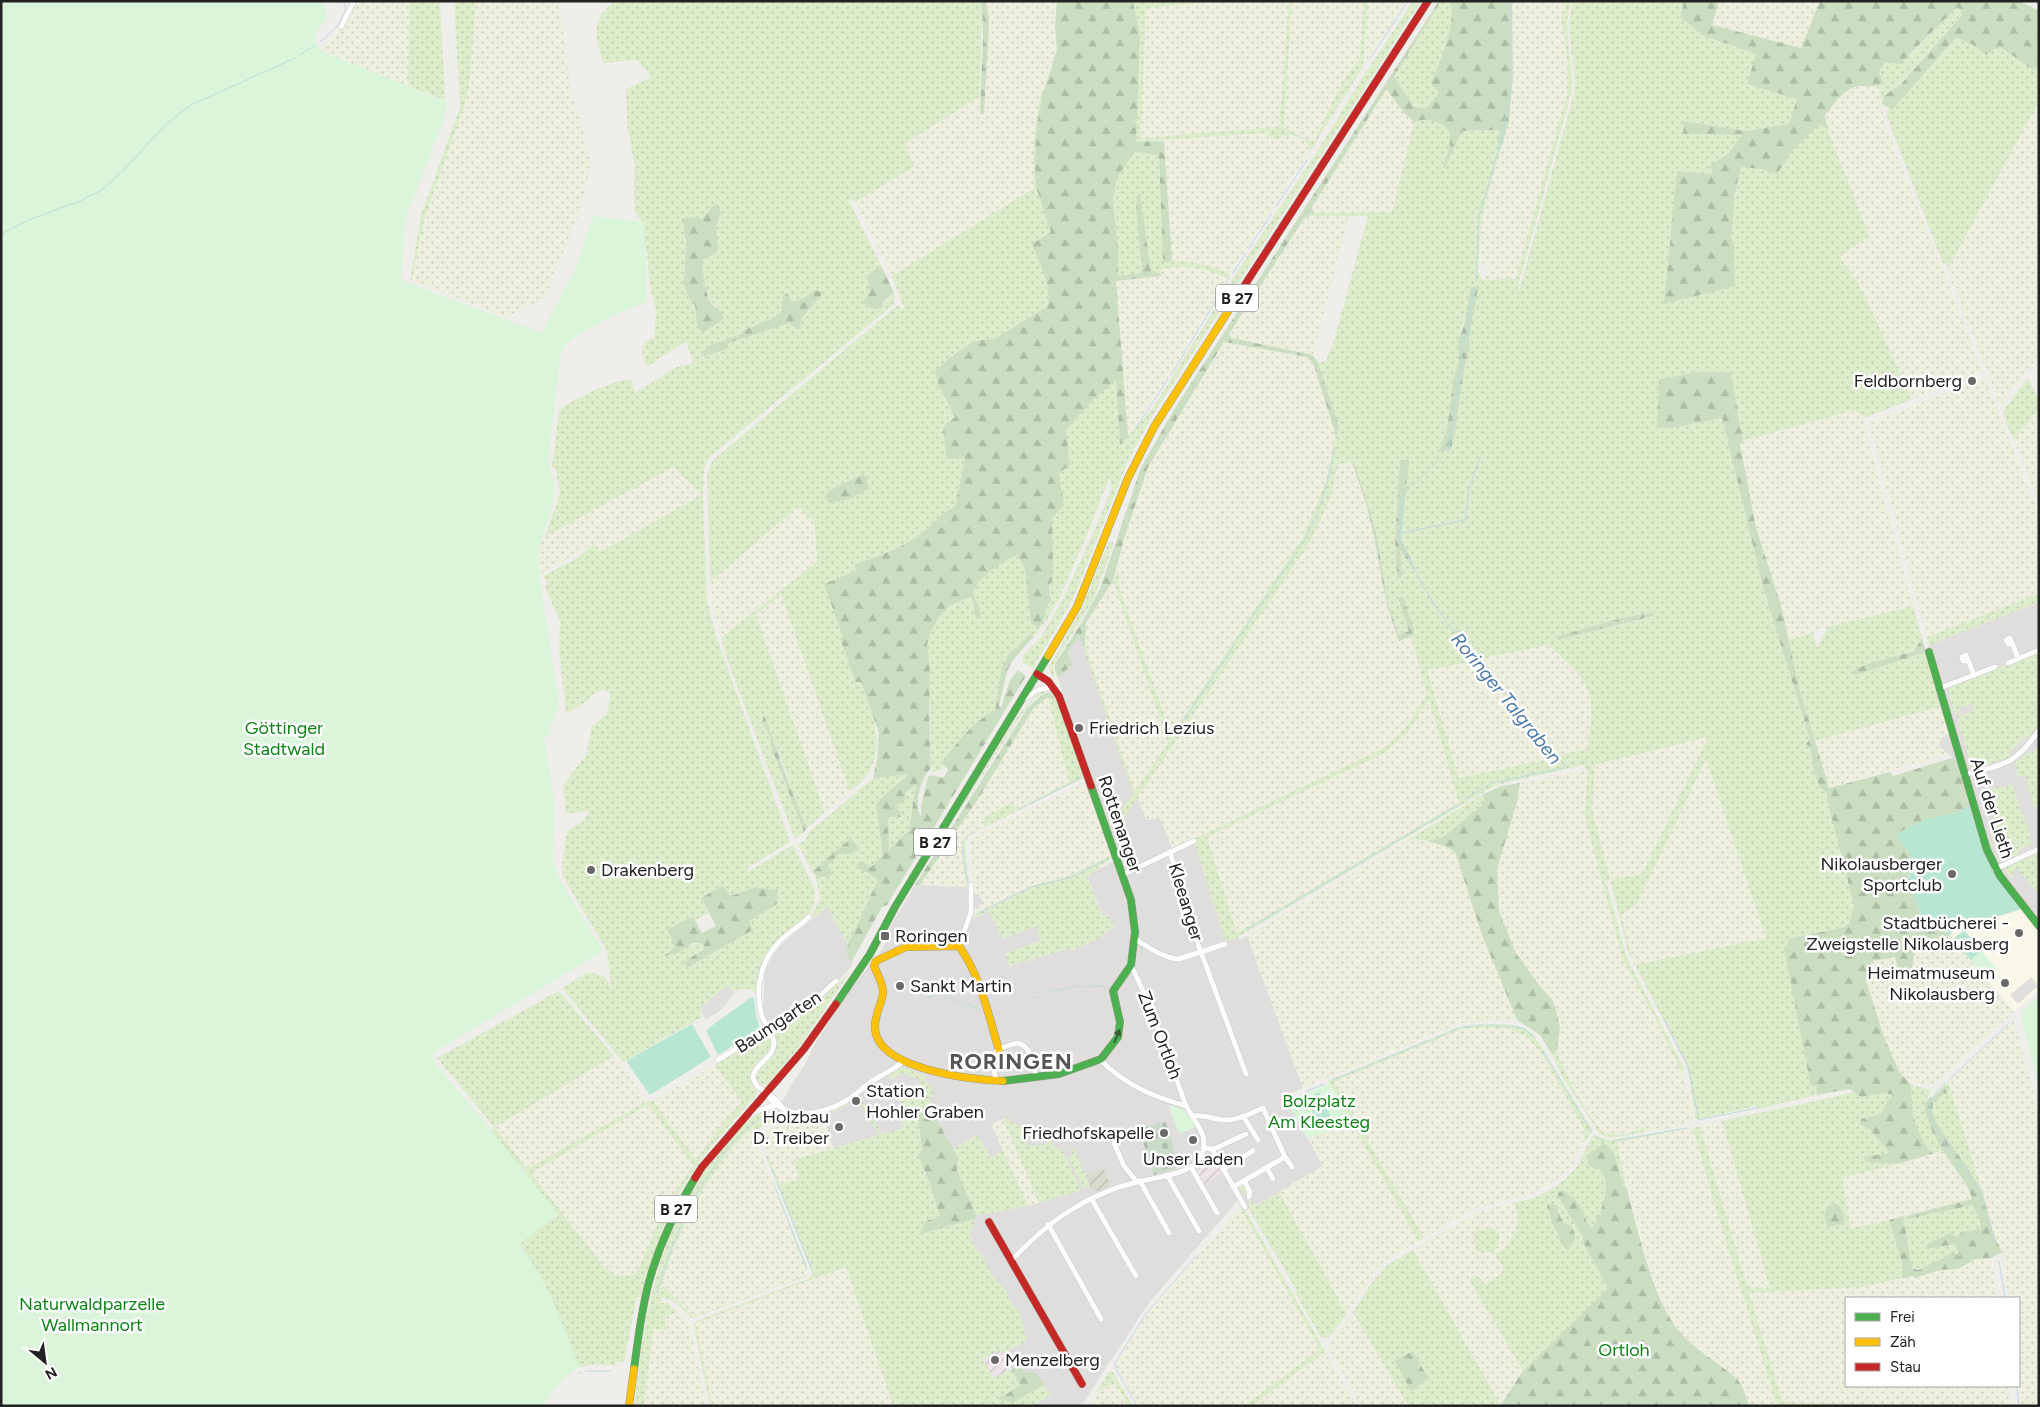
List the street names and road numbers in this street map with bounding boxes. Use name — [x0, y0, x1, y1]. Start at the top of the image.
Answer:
road number: B 27 — [1216, 284, 1258, 312]
street label: Auf der Lieth — [1965, 755, 2019, 861]
street label: Rottenanger — [1093, 773, 1147, 875]
road number: B 27 — [914, 829, 956, 856]
street label: Kleeanger — [1164, 860, 1208, 944]
street label: Baumgarten — [731, 986, 825, 1058]
street label: Zum Ortloh — [1133, 988, 1187, 1082]
road number: B 27 — [655, 1196, 697, 1222]

